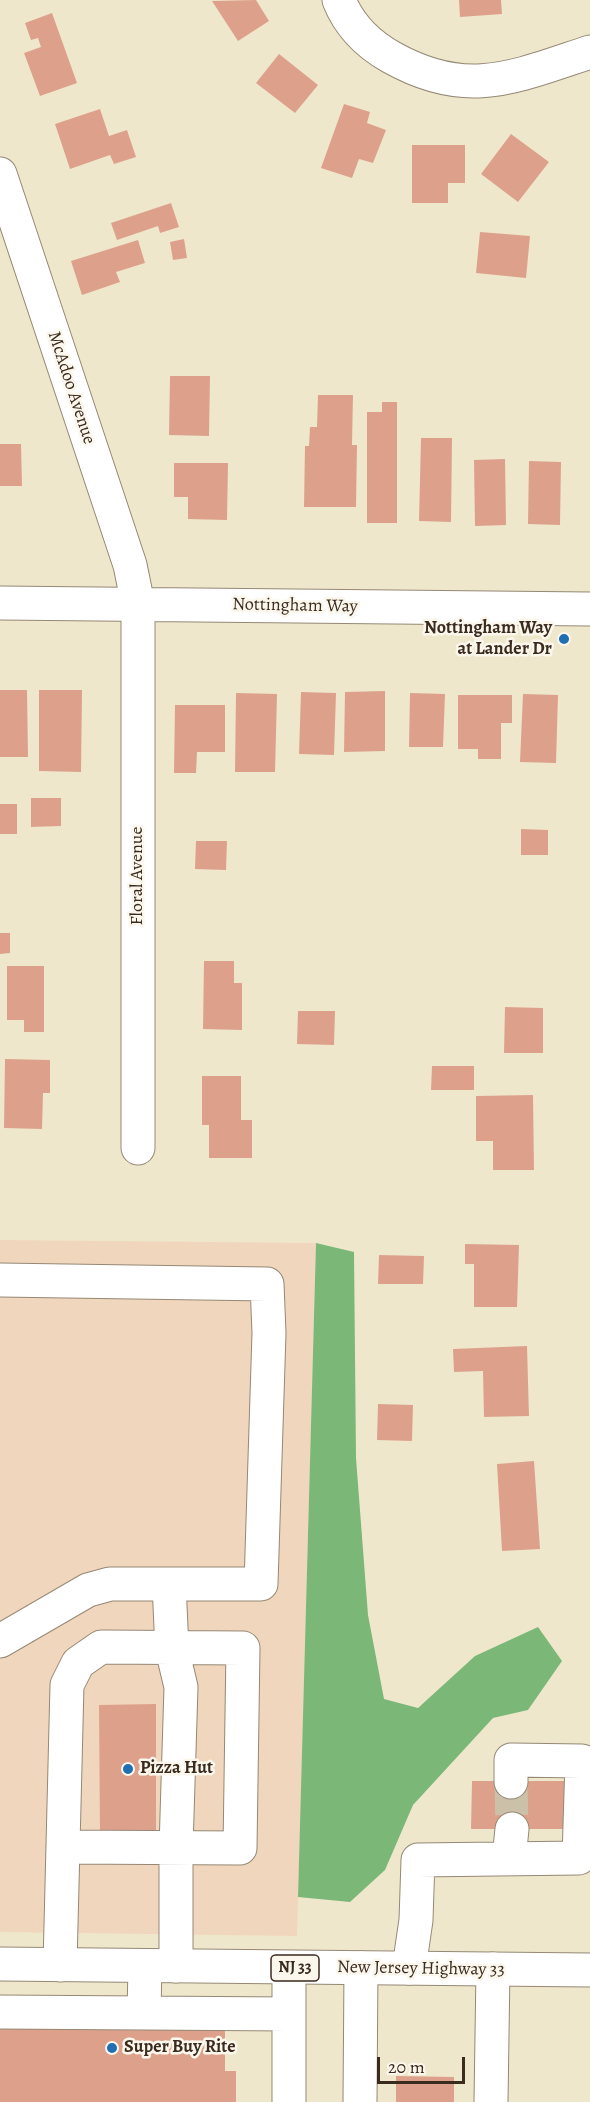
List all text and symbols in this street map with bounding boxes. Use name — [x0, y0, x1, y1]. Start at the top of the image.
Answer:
street label: McAdoo Avenue — [43, 329, 99, 447]
street label: Nottingham Way — [232, 594, 358, 618]
place label: Nottingham Way at Lander Dr — [424, 618, 552, 660]
marker: Nottingham Way at Lander Dr — [557, 632, 571, 646]
street label: Floral Avenue — [127, 826, 149, 926]
place label: Pizza Hut — [140, 1758, 213, 1780]
marker: Pizza Hut — [121, 1762, 135, 1776]
road number: NJ 33 — [271, 1955, 319, 1981]
street label: New Jersey Highway 33 — [337, 1957, 505, 1981]
place label: Super Buy Rite — [124, 2037, 236, 2059]
marker: Super Buy Rite — [105, 2041, 119, 2055]
scale bar — [380, 2045, 468, 2083]
text: 20 m — [388, 2055, 425, 2079]

